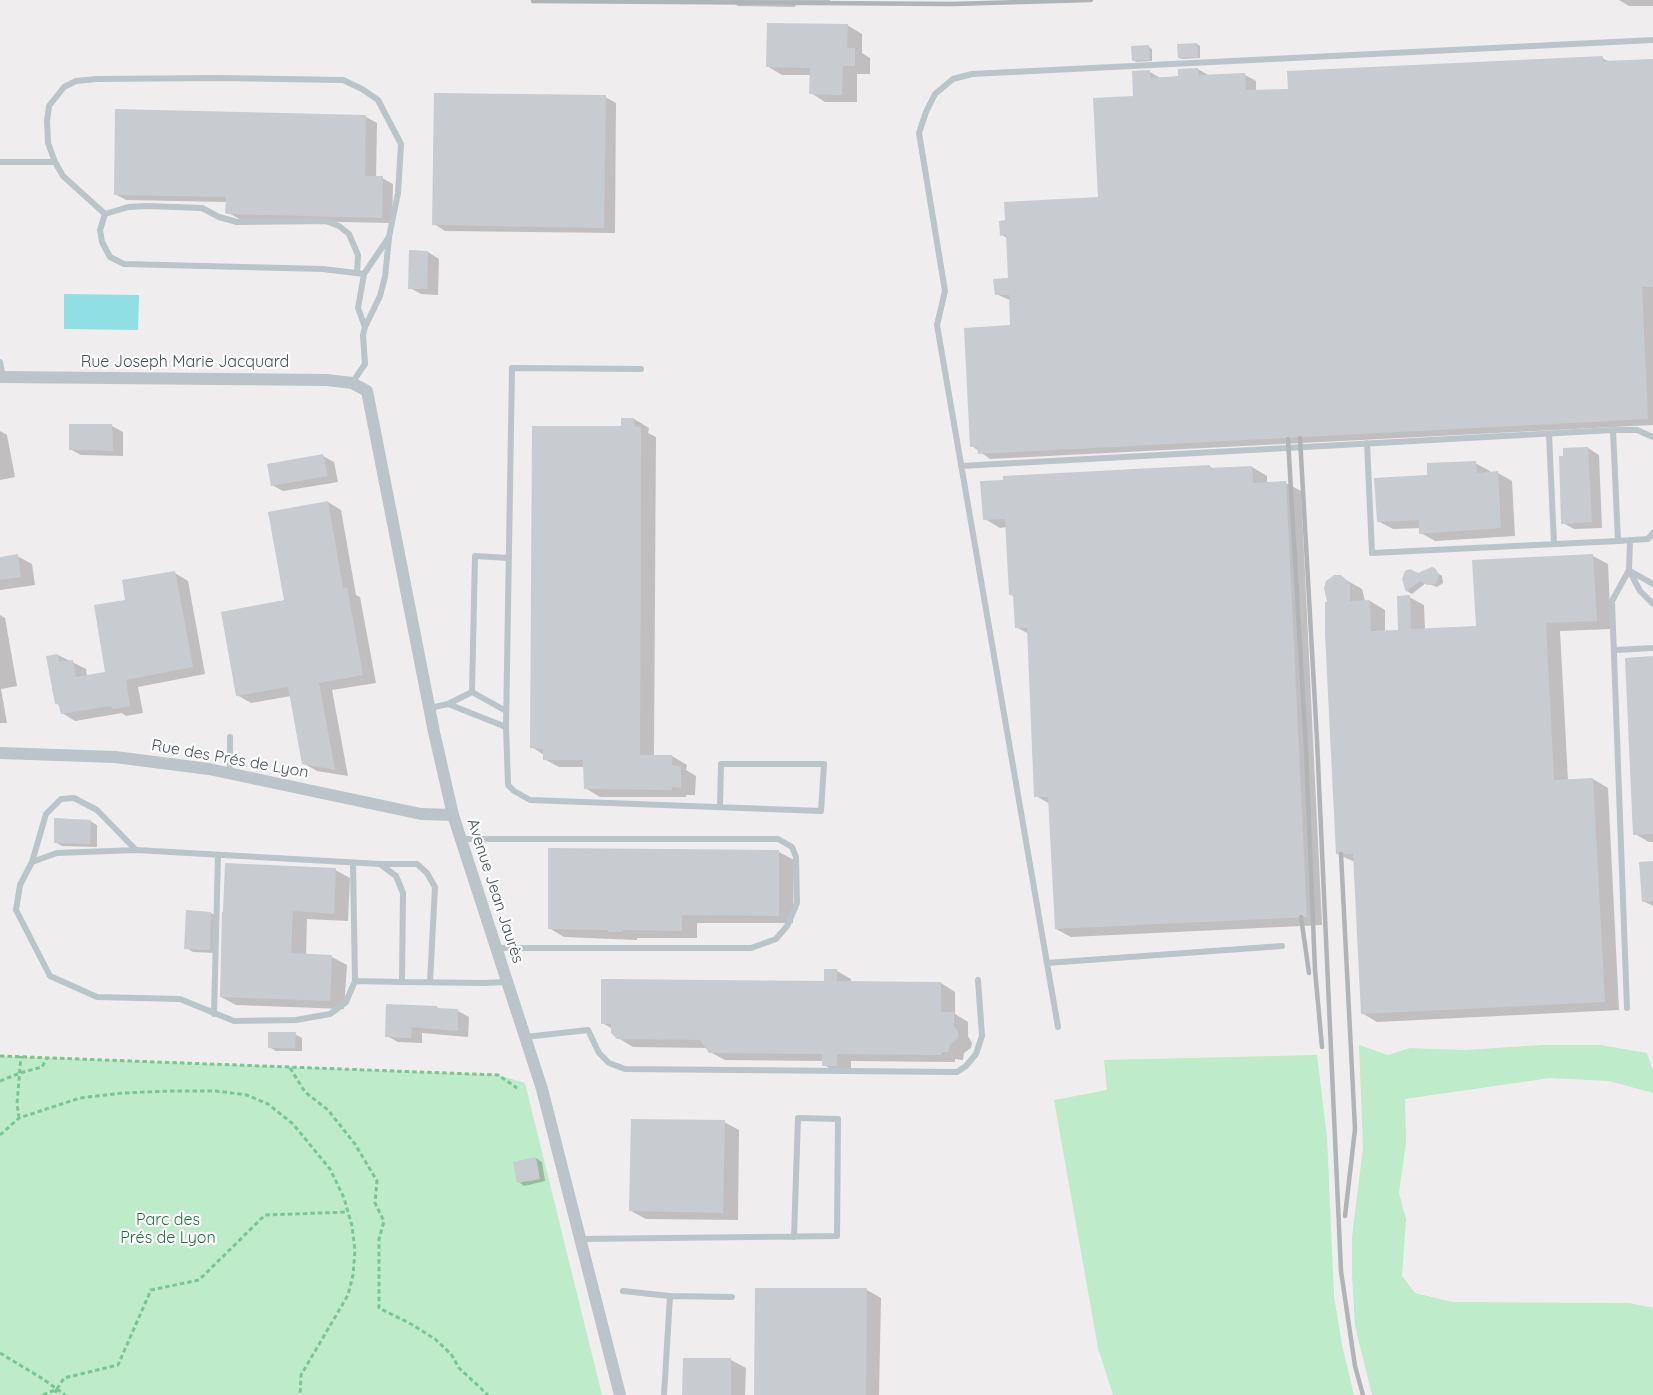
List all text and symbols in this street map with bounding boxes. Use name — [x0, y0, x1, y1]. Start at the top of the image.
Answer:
street label: Rue Joseph Marie Jacquard — [81, 352, 289, 372]
street label: Rue des Prés de Lyon — [150, 736, 310, 782]
street label: Avenue Jean Jaurès — [463, 816, 527, 966]
park label: Parc des Prés de Lyon — [120, 1210, 216, 1248]

